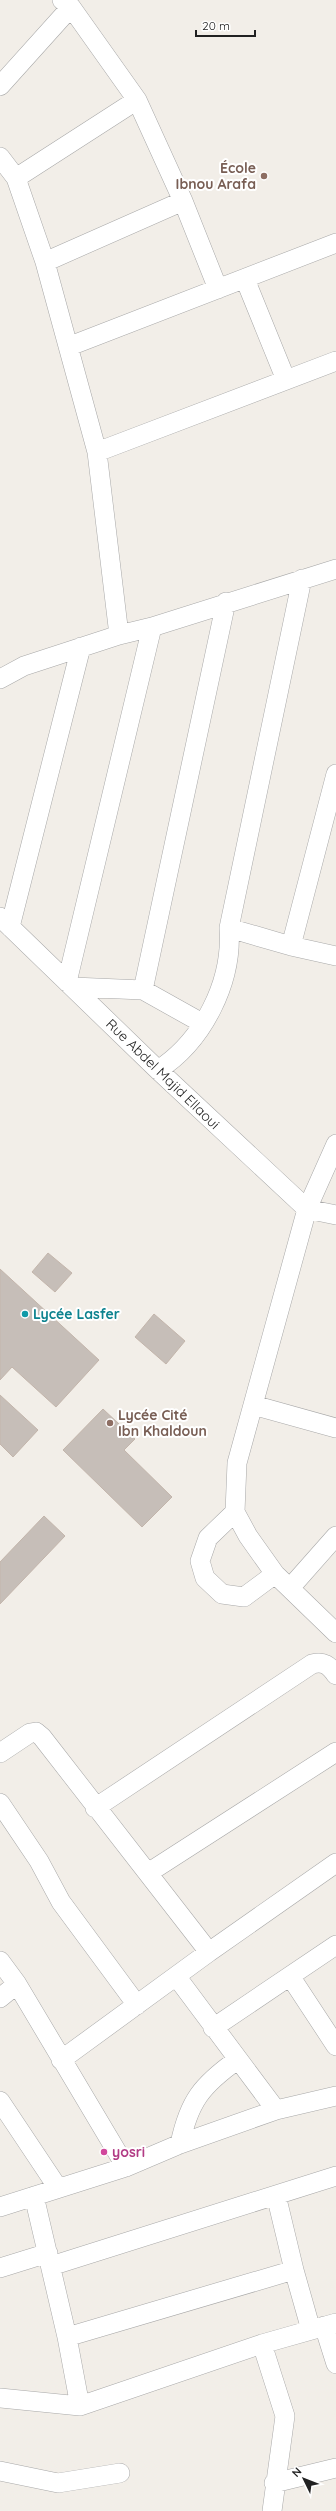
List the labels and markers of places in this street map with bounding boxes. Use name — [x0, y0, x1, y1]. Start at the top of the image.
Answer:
place label: École Ibnou Arafa — [176, 159, 256, 193]
marker: École Ibnou Arafa — [259, 171, 269, 181]
place label: Lycée Lasfer — [33, 1305, 120, 1323]
marker: Lycée Lasfer — [20, 1309, 30, 1319]
place label: Lycée Cité Ibn Khaldoun — [118, 1406, 207, 1440]
marker: Lycée Cité Ibn Khaldoun — [105, 1418, 115, 1428]
place label: yosri — [112, 2143, 145, 2161]
marker: yosri — [99, 2147, 109, 2157]

